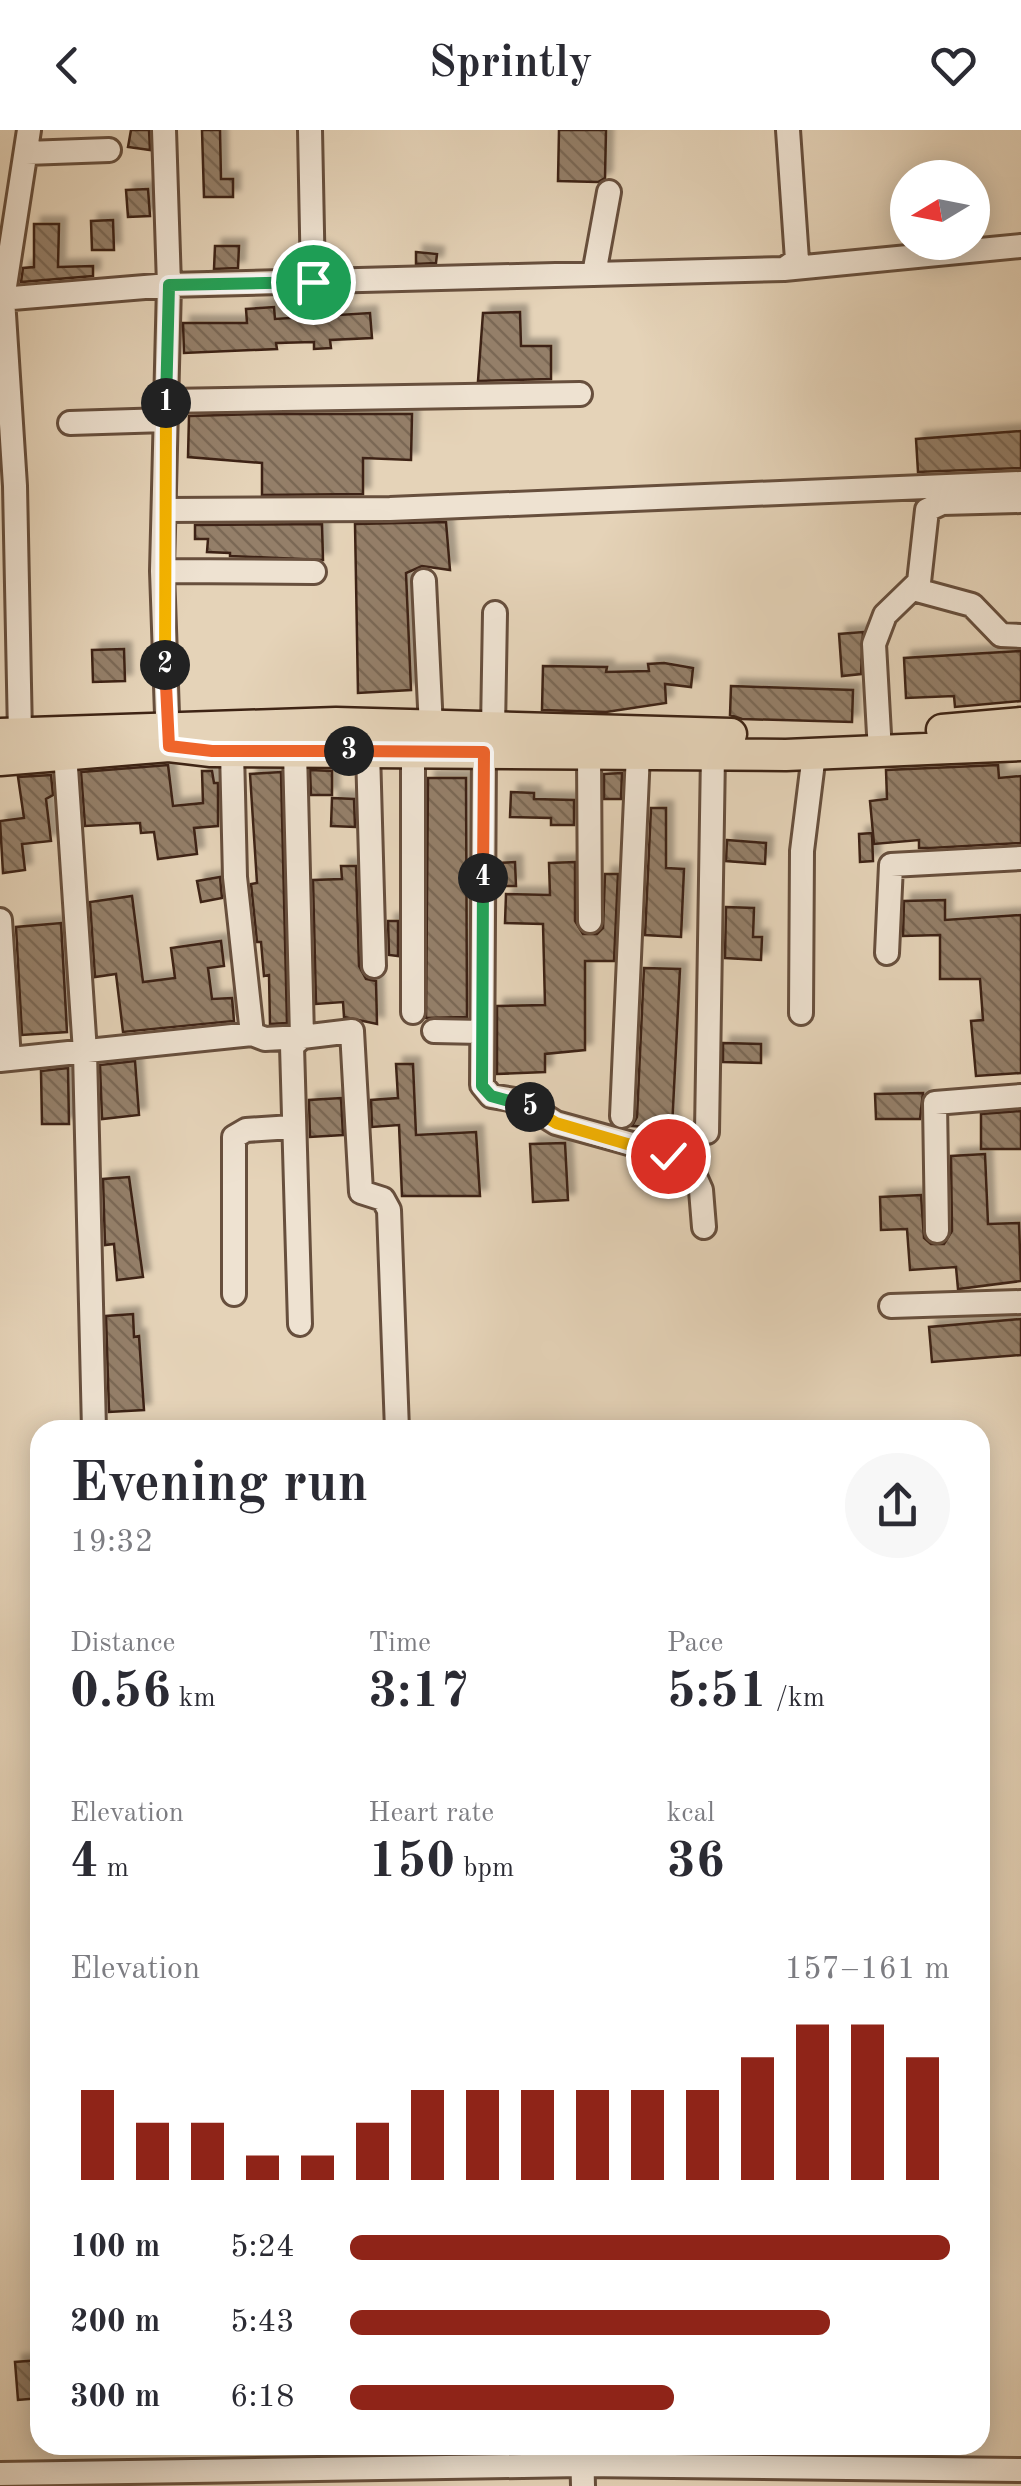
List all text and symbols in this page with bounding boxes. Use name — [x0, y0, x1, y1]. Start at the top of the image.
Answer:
icon: back — [40, 38, 95, 93]
icon: heart — [926, 38, 981, 93]
text: Sprintly — [428, 42, 593, 87]
north arrow — [890, 160, 990, 260]
map controls — [890, 160, 990, 260]
pin — [271, 240, 356, 325]
icon: arrive — [286, 255, 341, 310]
pin: 1 — [141, 378, 191, 428]
text: 1 — [158, 389, 174, 417]
pin: 2 — [140, 640, 190, 690]
text: 2 — [157, 651, 173, 679]
pin: 3 — [324, 726, 374, 776]
text: 3 — [341, 737, 357, 765]
pin: 4 — [458, 853, 508, 903]
text: 4 — [475, 864, 491, 892]
pin: 5 — [505, 1082, 555, 1132]
text: 5 — [522, 1093, 538, 1121]
pin — [626, 1114, 711, 1199]
icon: check — [641, 1129, 696, 1184]
button: share — [845, 1453, 950, 1558]
text: Evening run — [70, 1458, 368, 1513]
text: 19:32 — [70, 1527, 153, 1559]
text: Distance — [70, 1630, 175, 1658]
text: Time — [368, 1630, 431, 1658]
text: Pace — [667, 1630, 723, 1658]
text: 0.56 — [70, 1668, 171, 1718]
text: 3:17 — [368, 1668, 469, 1718]
text: 5:51 — [667, 1668, 768, 1718]
text: km — [171, 1685, 216, 1713]
text: /km — [768, 1685, 825, 1713]
text: Elevation — [70, 1800, 184, 1828]
text: Heart rate — [368, 1800, 494, 1828]
text: kcal — [667, 1800, 715, 1828]
text: 4 — [70, 1838, 99, 1888]
text: 150 — [368, 1838, 455, 1888]
text: 36 — [667, 1838, 725, 1888]
text: m — [99, 1855, 129, 1883]
text: bpm — [455, 1855, 514, 1883]
text: Elevation — [70, 1954, 200, 1986]
text: 157–161 m — [784, 1954, 950, 1986]
text: 100 m — [70, 2232, 160, 2264]
text: 5:24 — [230, 2232, 295, 2264]
text: 200 m — [70, 2307, 160, 2339]
text: 5:43 — [230, 2307, 295, 2339]
text: 300 m — [70, 2382, 160, 2414]
text: 6:18 — [230, 2382, 295, 2414]

